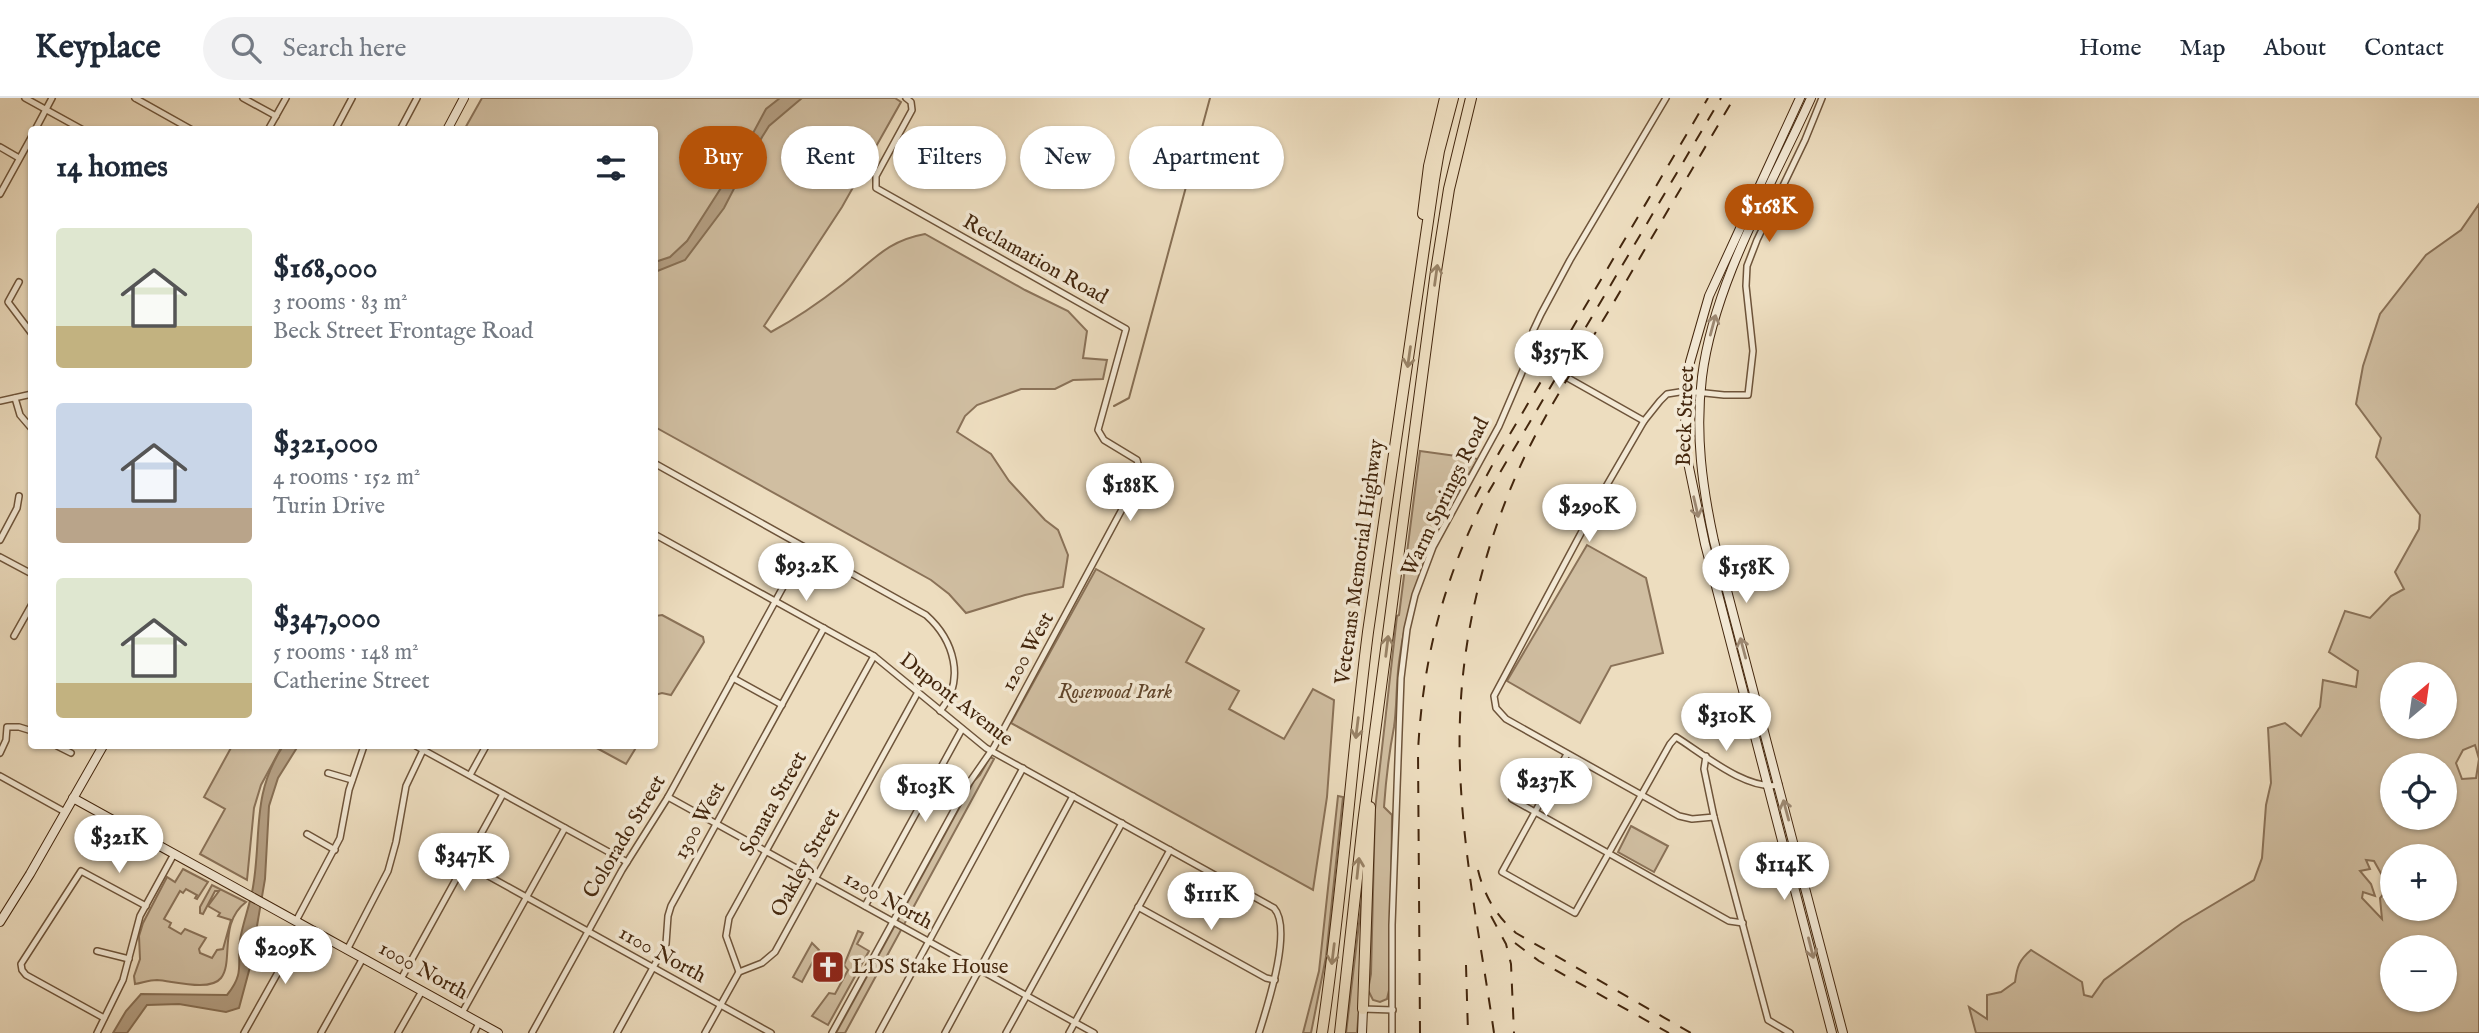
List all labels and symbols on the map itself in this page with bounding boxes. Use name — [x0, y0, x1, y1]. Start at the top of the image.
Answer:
pin: $168K — [1720, 184, 1818, 244]
street label: Reclamation Road — [958, 209, 1113, 311]
one-way arrow — [1430, 264, 1443, 287]
one-way arrow — [1707, 314, 1720, 337]
pin: $357K — [1510, 330, 1608, 390]
one-way arrow — [1402, 345, 1415, 368]
street label: Beck Street — [1671, 365, 1701, 467]
street label: Warm Springs Road — [1396, 412, 1497, 581]
street label: Veterans Memorial Highway — [1329, 437, 1391, 687]
pin: $188K — [1081, 464, 1179, 523]
pin: $290K — [1540, 484, 1638, 544]
one-way arrow — [1690, 495, 1703, 518]
pin: $93.2K — [749, 544, 863, 603]
pin: $158K — [1697, 546, 1795, 605]
street label: 1200 West — [995, 608, 1061, 696]
one-way arrow — [1381, 636, 1394, 658]
one-way arrow — [1735, 638, 1748, 660]
street label: Dupont Avenue — [894, 647, 1019, 753]
north arrow — [2380, 662, 2457, 738]
park label: Rosewood Park — [1058, 679, 1173, 706]
pin: $310K — [1677, 694, 1775, 753]
one-way arrow — [1350, 716, 1363, 739]
street label: Sonata Street — [734, 747, 814, 861]
pin: $237K — [1497, 758, 1595, 818]
pin: $103K — [876, 764, 974, 824]
street label: Colorado Street — [578, 770, 672, 904]
street label: 1300 West — [668, 778, 732, 864]
one-way arrow — [1779, 799, 1792, 822]
street label: Oakley Street — [765, 804, 847, 922]
pin: $321K — [70, 816, 168, 875]
pin: $347K — [415, 834, 513, 893]
pin: $114K — [1735, 842, 1833, 902]
one-way arrow — [1352, 857, 1365, 880]
street label: 1200 North — [839, 865, 937, 937]
pin: $111K — [1162, 872, 1260, 932]
street label: 1100 North — [614, 920, 710, 990]
pin: $209K — [236, 926, 334, 986]
street label: 1000 North — [374, 935, 472, 1007]
one-way arrow — [1805, 936, 1818, 959]
one-way arrow — [1326, 942, 1339, 965]
church icon: LDS Stake House — [809, 948, 847, 986]
place label: LDS Stake House — [852, 954, 1009, 981]

